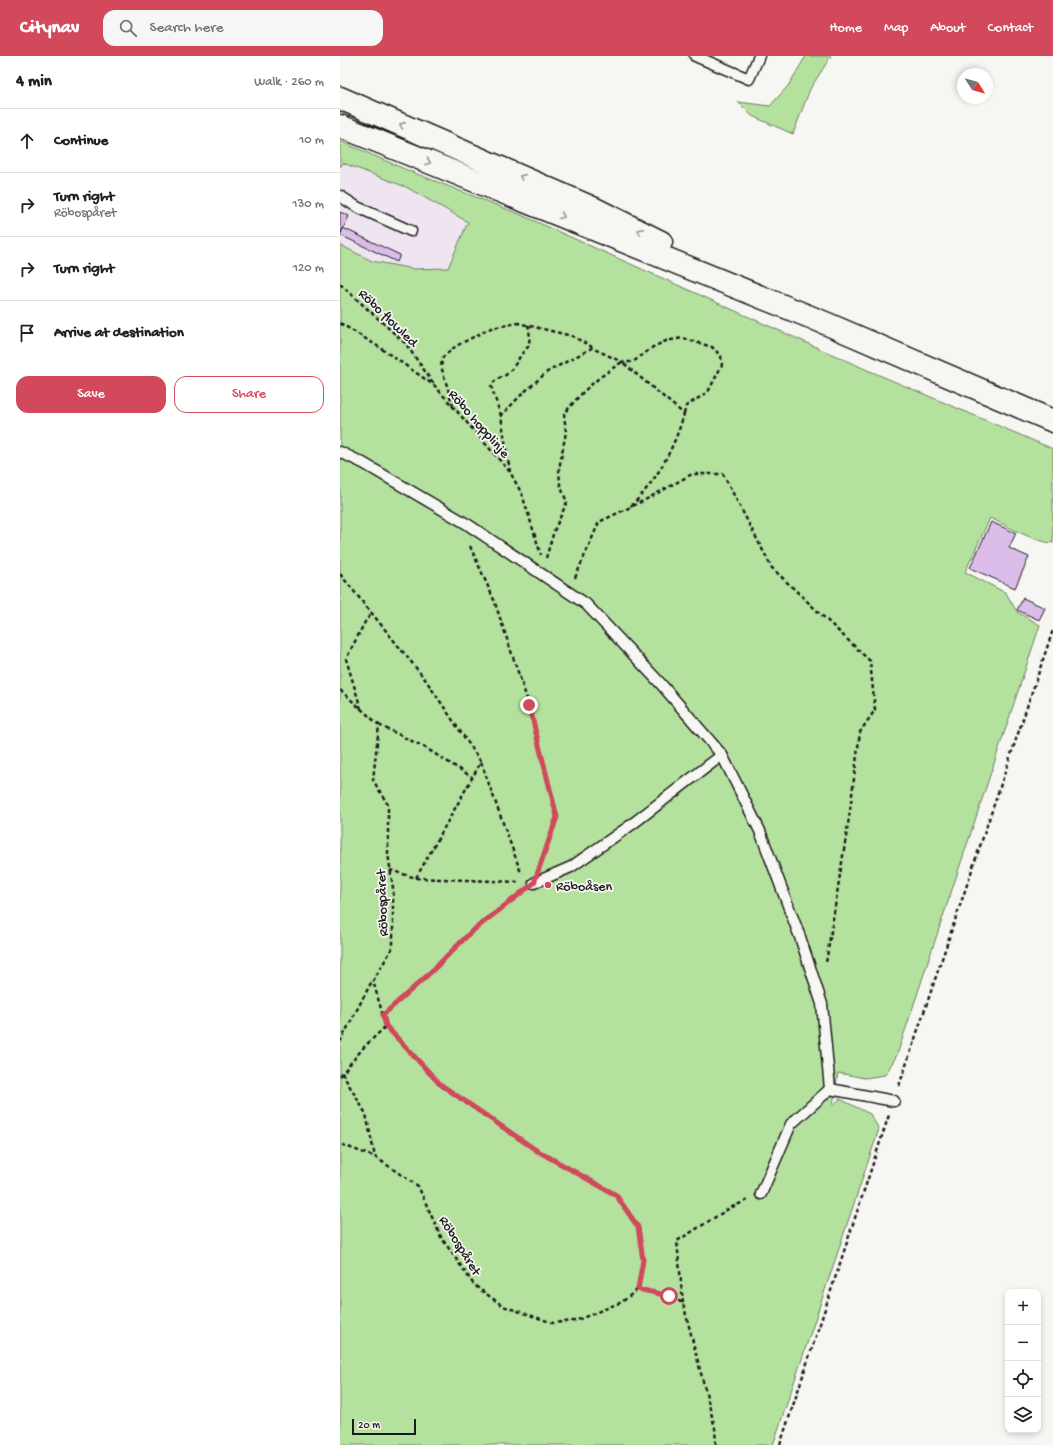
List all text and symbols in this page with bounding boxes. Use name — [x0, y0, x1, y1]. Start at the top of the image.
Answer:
search box — [103, 10, 383, 46]
text: Citynav — [20, 17, 79, 40]
icon: search — [117, 17, 139, 39]
text: Search here — [149, 19, 223, 37]
text: Home — [830, 20, 862, 37]
text: Map — [884, 20, 908, 37]
text: About — [930, 20, 966, 37]
text: Contact — [988, 20, 1033, 37]
north arrow — [957, 68, 993, 104]
text: 4 min — [16, 72, 52, 92]
text: Walk · 260 m — [254, 75, 324, 90]
one-way arrow — [399, 122, 407, 130]
icon: ahead — [16, 130, 38, 152]
text: Continue — [54, 132, 108, 150]
text: 10 m — [299, 133, 324, 148]
one-way arrow — [425, 157, 432, 165]
one-way arrow — [518, 174, 526, 182]
text: Turn right — [54, 188, 114, 206]
icon: right — [16, 194, 38, 216]
text: 130 m — [292, 197, 324, 212]
text: Röbospåret — [54, 206, 116, 221]
one-way arrow — [558, 211, 565, 219]
one-way arrow — [636, 228, 644, 236]
icon: right — [16, 258, 38, 280]
text: Turn right — [54, 260, 114, 278]
text: 120 m — [293, 261, 324, 276]
street label: Röbo flowled — [354, 286, 422, 353]
icon: arrive — [16, 322, 38, 344]
text: Arrive at destination — [54, 324, 184, 342]
button: Save — [16, 376, 166, 413]
button: Share — [174, 376, 324, 413]
street label: Röbo hopplinje — [444, 387, 513, 463]
route end — [520, 696, 538, 714]
street label: Röbospåret — [374, 868, 393, 937]
place label: Röboåsen — [556, 879, 612, 896]
marker: Röboåsen — [543, 880, 553, 890]
street label: Röbospåret — [434, 1213, 485, 1280]
route start — [660, 1287, 678, 1305]
map controls — [1005, 1289, 1041, 1433]
button: + — [1005, 1289, 1041, 1325]
button: − — [1005, 1325, 1041, 1361]
button: locate — [1005, 1361, 1041, 1397]
button: layers — [1005, 1397, 1041, 1433]
scale bar — [352, 1417, 416, 1436]
text: 20 m — [358, 1420, 380, 1432]

